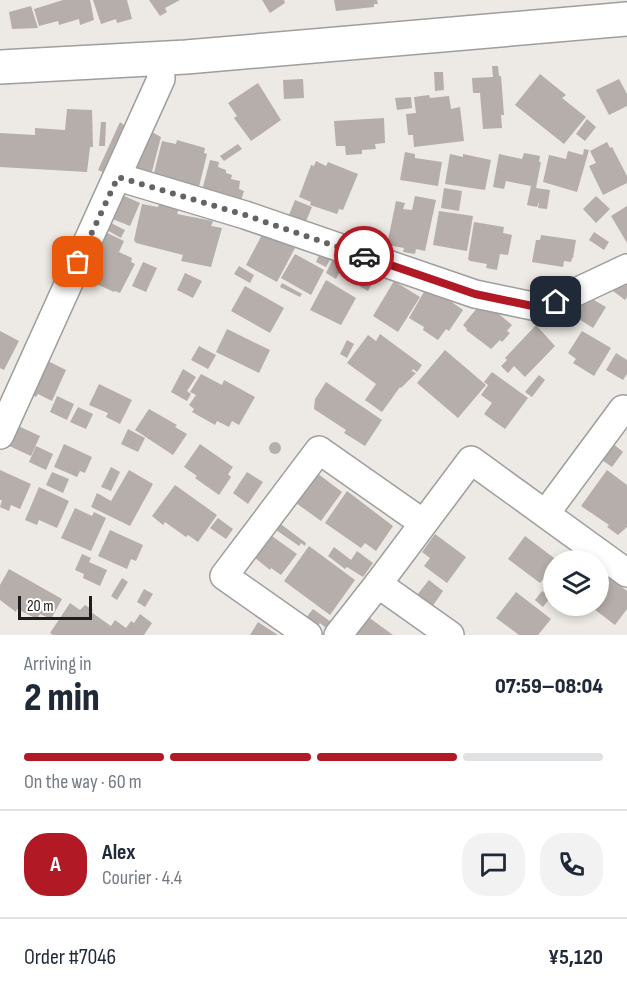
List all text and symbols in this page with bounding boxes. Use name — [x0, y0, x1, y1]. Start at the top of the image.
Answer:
courier — [334, 226, 394, 286]
pin — [52, 236, 103, 287]
icon: car — [348, 240, 381, 273]
icon: bag — [61, 245, 94, 278]
pin — [530, 276, 581, 327]
icon: home — [539, 285, 572, 318]
map controls — [543, 550, 609, 616]
button: layers — [543, 550, 609, 616]
scale bar — [18, 593, 92, 620]
text: 20 m — [27, 597, 54, 616]
text: Arriving in — [24, 652, 92, 676]
text: 07:59–08:04 — [495, 673, 603, 700]
text: 2 min — [24, 675, 100, 722]
text: On the way · 60 m — [24, 770, 142, 794]
button: chat — [462, 833, 525, 896]
button: phone — [540, 833, 603, 896]
text: Alex — [102, 839, 135, 866]
text: A — [50, 851, 61, 878]
text: Courier · 4.4 — [102, 866, 182, 890]
text: Order #7046 — [24, 944, 116, 971]
text: ¥5,120 — [548, 944, 603, 971]

